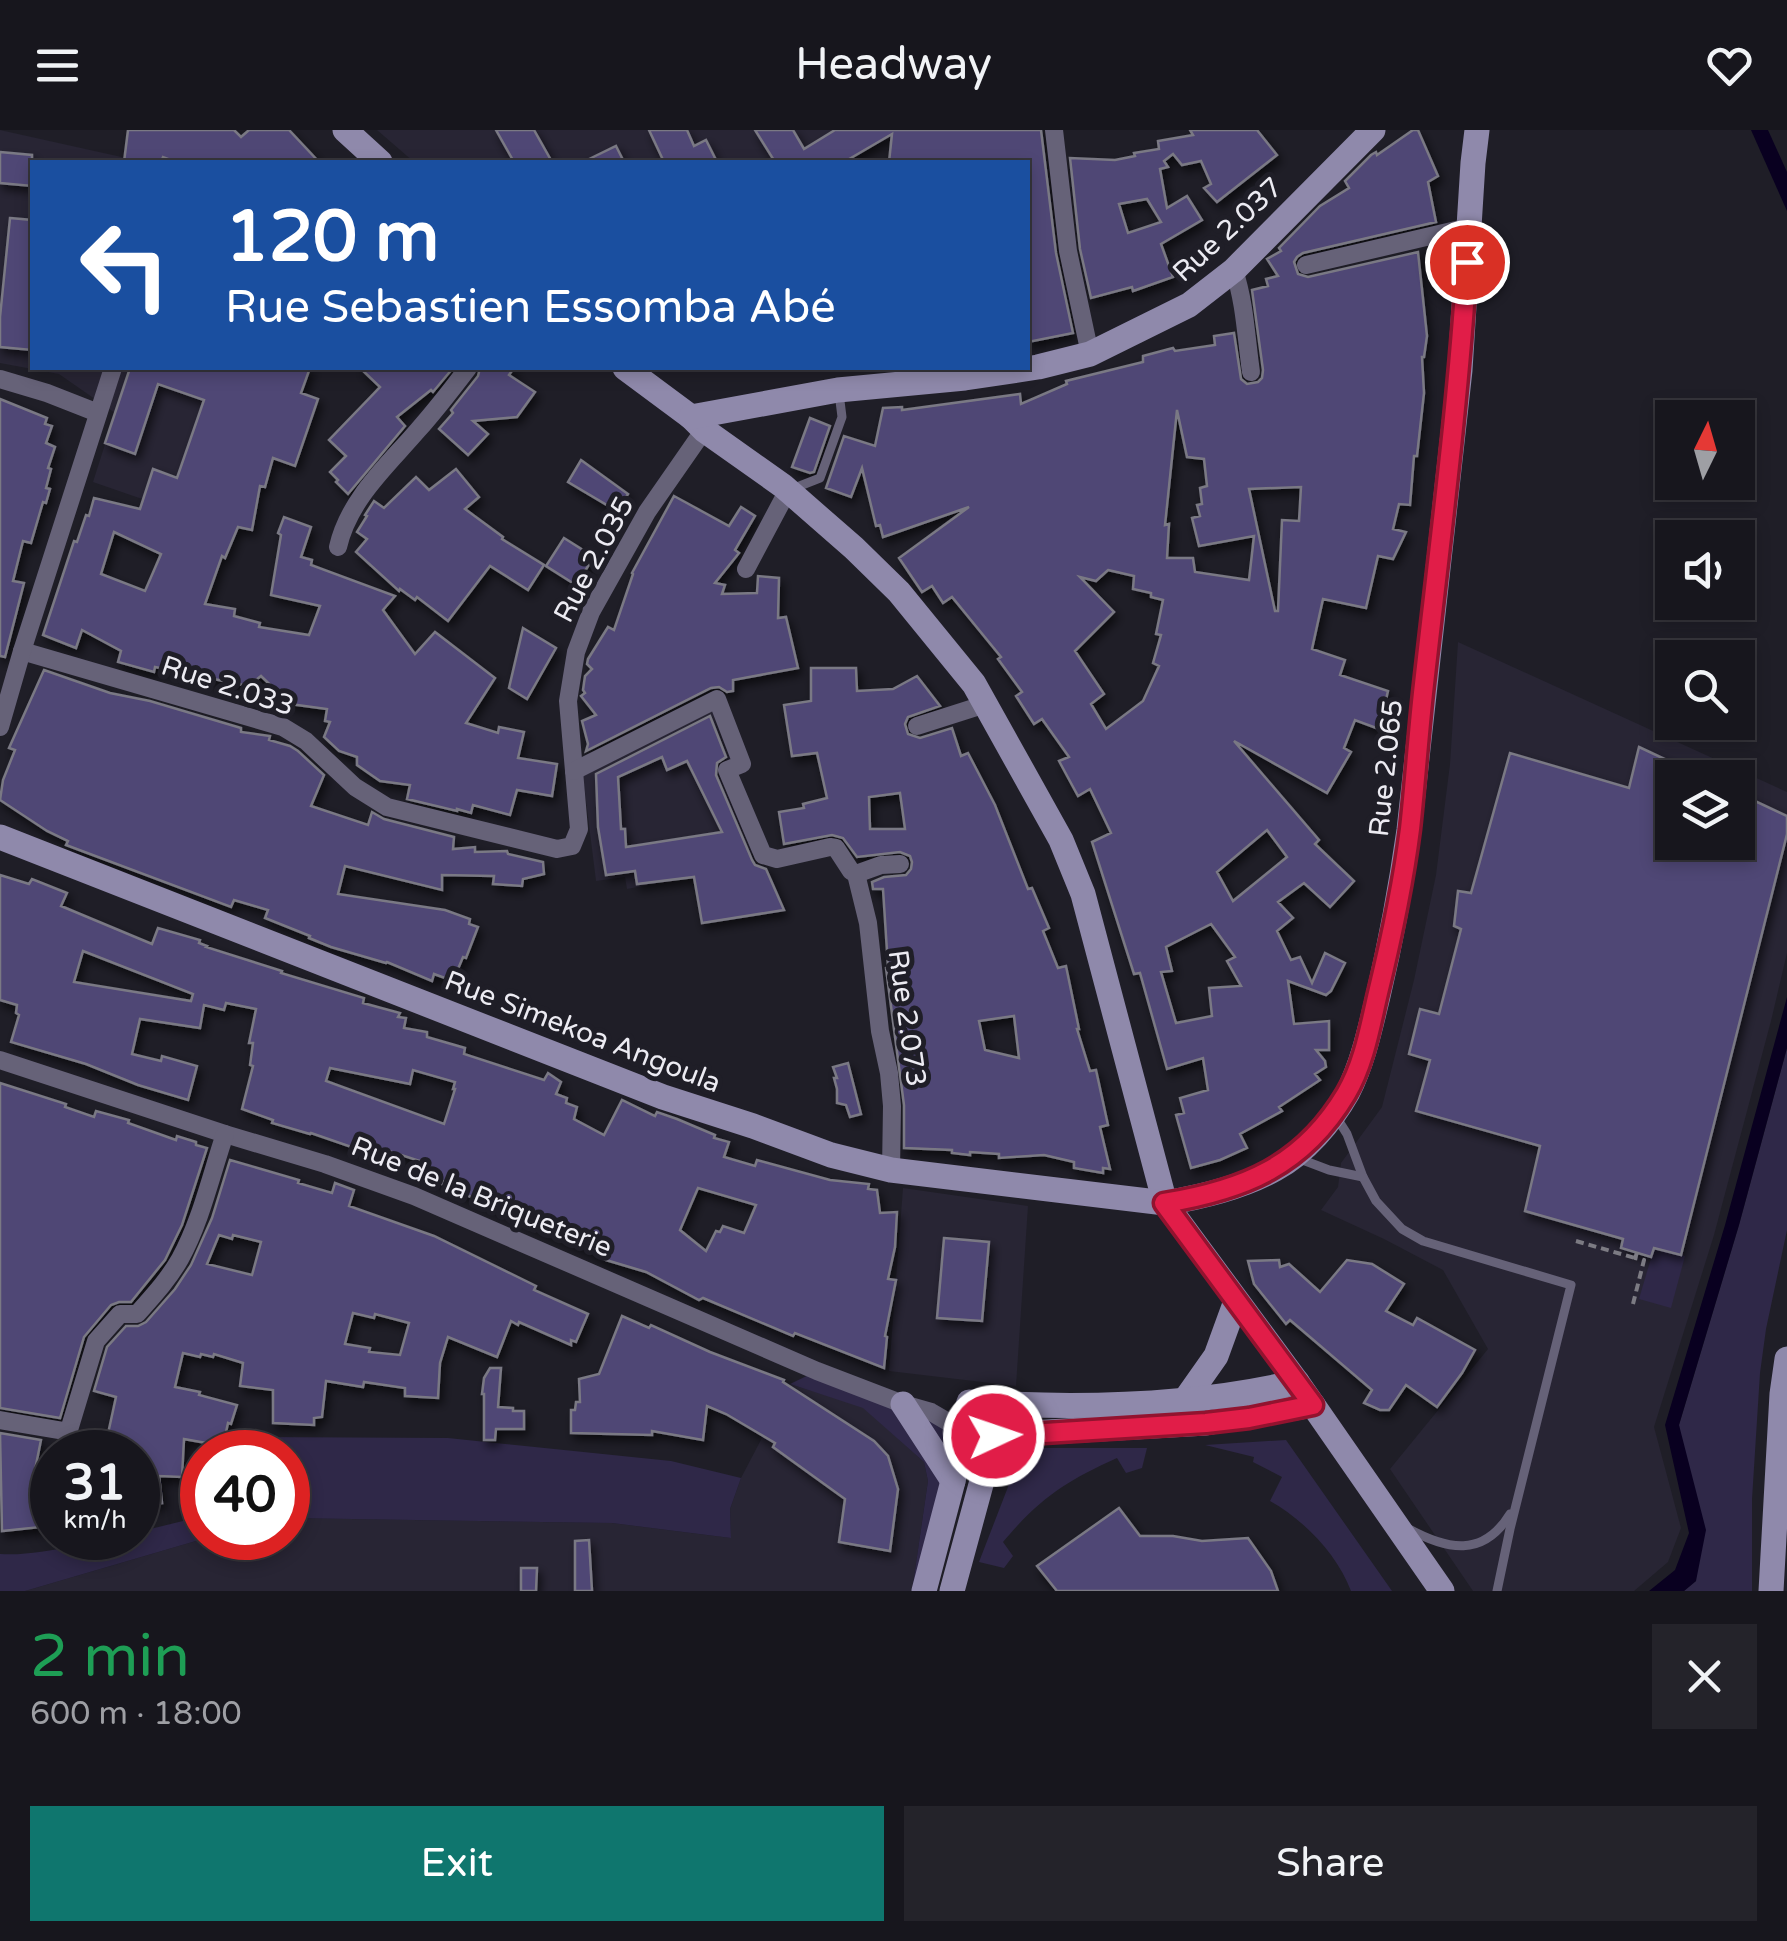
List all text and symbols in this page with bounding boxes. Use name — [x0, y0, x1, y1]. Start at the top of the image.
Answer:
icon: menu — [30, 38, 85, 93]
text: Headway — [795, 38, 992, 92]
icon: heart — [1702, 38, 1757, 93]
street label: Rue 2.037 — [1166, 170, 1290, 289]
text: 120 m — [225, 196, 439, 280]
icon: left — [60, 200, 190, 330]
pin — [1425, 220, 1510, 305]
icon: arrive — [1440, 235, 1495, 290]
text: Rue Sebastien Essomba Abé — [225, 281, 836, 335]
north arrow — [1655, 400, 1755, 500]
map controls — [1655, 400, 1755, 860]
street label: Rue 2.035 — [547, 491, 641, 628]
button: sound — [1655, 520, 1755, 620]
button: search — [1655, 640, 1755, 740]
street label: Rue 2.033 — [157, 649, 298, 723]
street label: Rue 2.065 — [1362, 698, 1410, 838]
button: layers — [1655, 760, 1755, 860]
street label: Rue 2.073 — [881, 948, 933, 1089]
street label: Rue Simekoa Angoula — [440, 964, 725, 1100]
street label: Rue de la Briqueterie — [346, 1129, 617, 1265]
position arrow — [942, 1384, 1046, 1488]
speed limit sign: 40 — [180, 1430, 310, 1560]
text: 31 — [64, 1453, 126, 1513]
text: km/h — [64, 1505, 126, 1535]
text: 2 min — [30, 1621, 190, 1693]
button: close — [1652, 1624, 1757, 1729]
text: 600 m · 18:00 — [30, 1695, 242, 1733]
button: Exit — [30, 1806, 884, 1921]
button: Share — [904, 1806, 1757, 1921]

